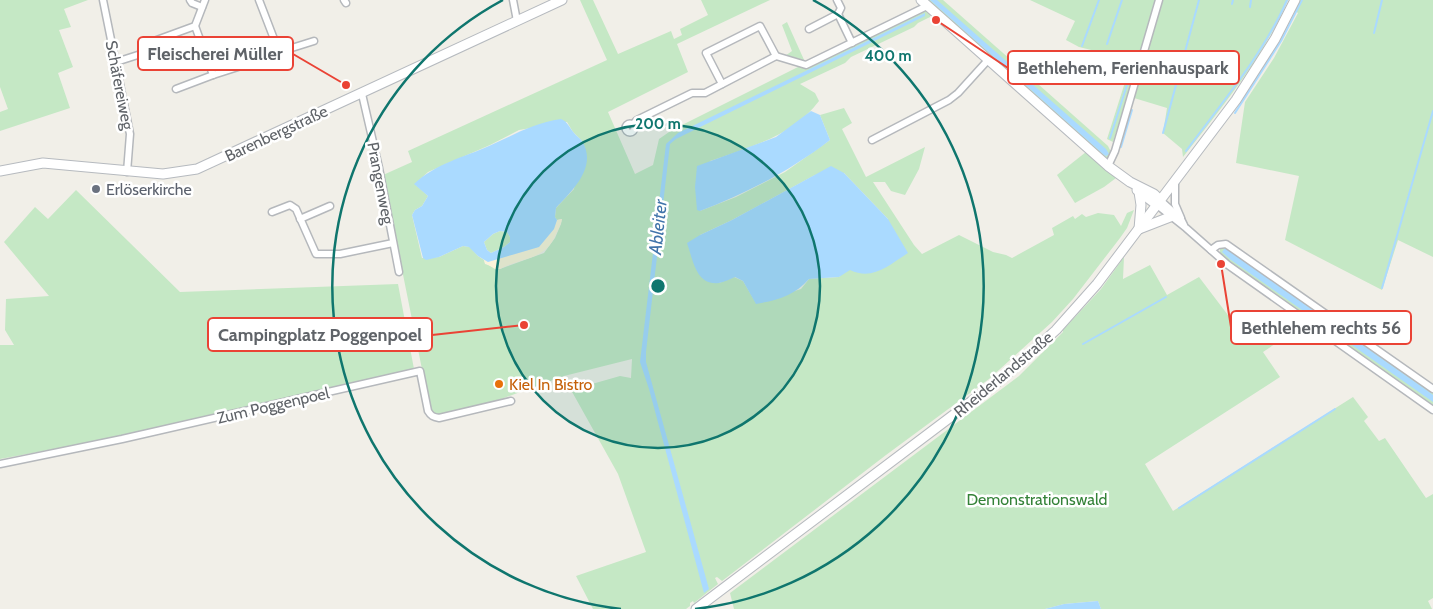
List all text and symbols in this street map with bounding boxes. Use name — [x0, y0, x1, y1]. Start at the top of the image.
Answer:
callout: Fleischerei Müller — [138, 37, 293, 70]
street label: Schäfereiweg — [102, 39, 138, 132]
text: Fleischerei Müller — [147, 43, 283, 65]
text: 400 m — [865, 47, 911, 65]
callout: Bethlehem, Ferienhauspark — [1008, 51, 1239, 84]
text: Bethlehem, Ferienhauspark — [1017, 57, 1229, 79]
street label: Barenbergstraße — [222, 101, 331, 166]
text: 200 m — [635, 115, 681, 133]
street label: Prangenweg — [363, 140, 398, 227]
place label: Erlöserkirche — [106, 180, 192, 199]
marker: Erlöserkirche — [90, 183, 102, 195]
water label: Ableiter — [644, 197, 672, 257]
centre of rings — [649, 277, 667, 295]
callout: Bethlehem rechts 56 — [1231, 311, 1411, 344]
text: Bethlehem rechts 56 — [1241, 317, 1401, 339]
callout: Campingplatz Poggenpoel — [208, 318, 432, 351]
text: Campingplatz Poggenpoel — [218, 324, 422, 346]
street label: Rheiderlandstraße — [950, 328, 1057, 421]
place label: Kiel In Bistro — [509, 375, 593, 394]
marker: Kiel In Bistro — [493, 378, 505, 390]
street label: Zum Poggenpoel — [215, 383, 331, 428]
park label: Demonstrationswald — [967, 490, 1107, 509]

